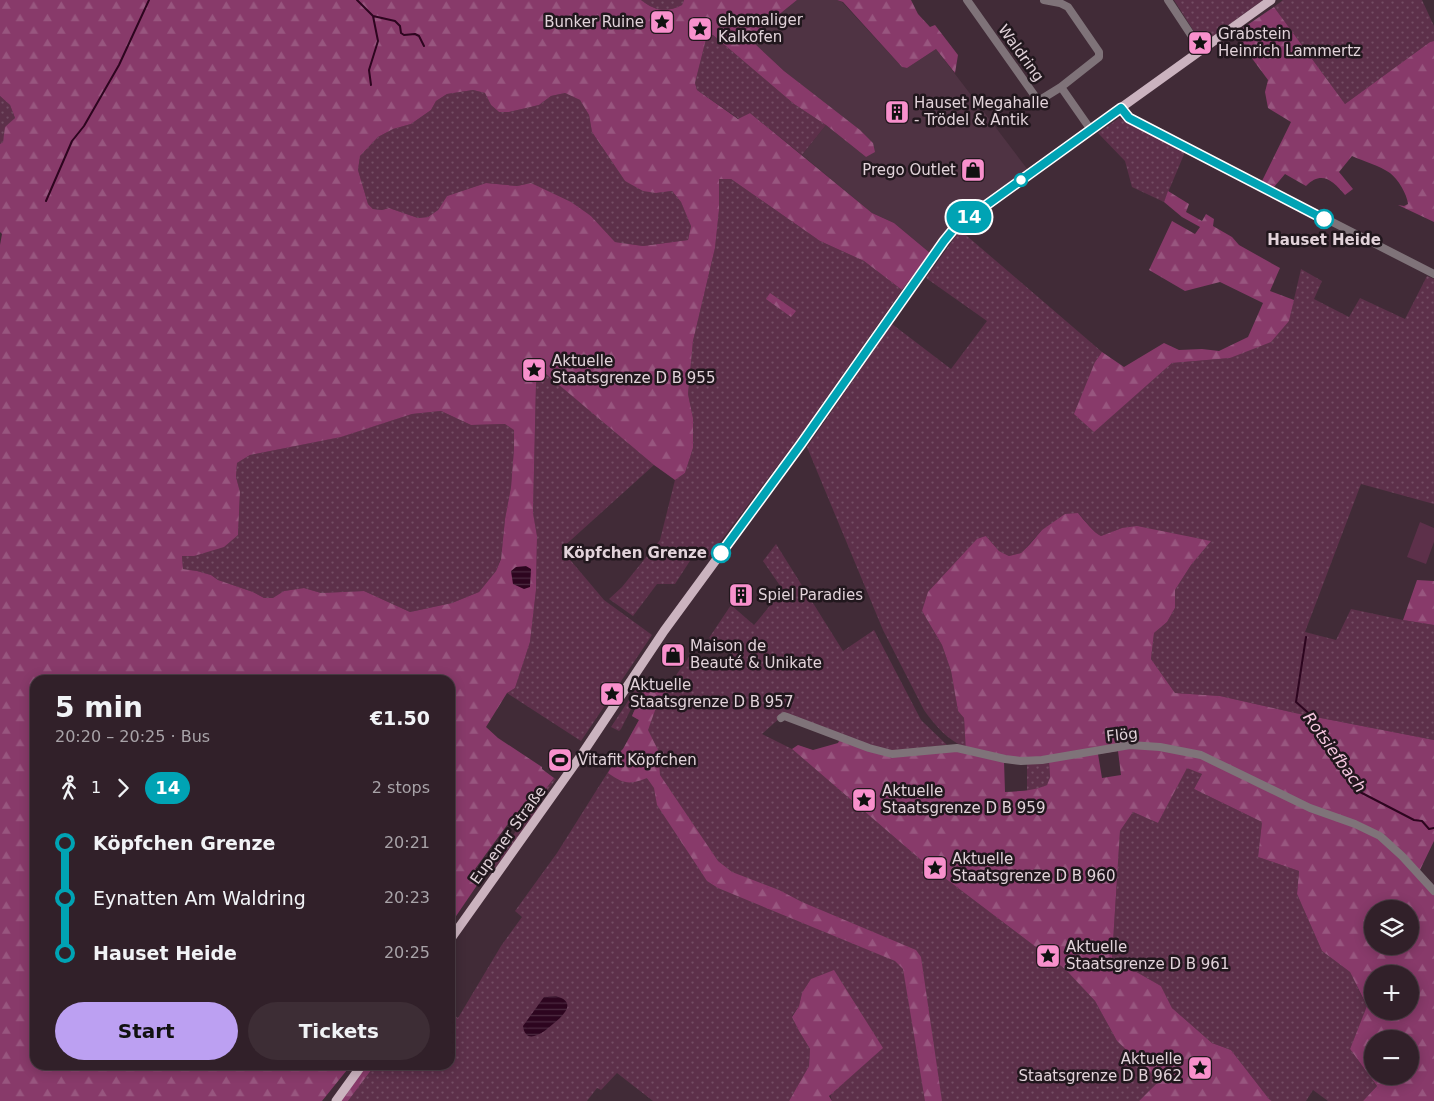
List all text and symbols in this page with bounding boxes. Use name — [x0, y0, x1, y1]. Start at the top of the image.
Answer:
place icon: Bunker Ruine — [649, 9, 675, 35]
place label: ehemaliger Kalkofen — [718, 11, 804, 46]
place label: Bunker Ruine — [544, 13, 644, 31]
place icon: ehemaliger Kalkofen — [687, 16, 713, 42]
street label: Waldring — [994, 21, 1048, 85]
place label: Grabstein Heinrich Lammertz — [1218, 25, 1361, 60]
place icon: Grabstein Heinrich Lammertz — [1187, 30, 1213, 56]
place label: Hauset Megahalle - Trödel & Antik — [914, 94, 1049, 129]
building icon: Hauset Megahalle - Trödel & Antik — [884, 99, 910, 125]
shop icon: Prego Outlet — [960, 157, 986, 183]
place label: Prego Outlet — [862, 161, 956, 179]
unlabelled marker — [1014, 173, 1028, 187]
line badge: 14 — [946, 201, 992, 233]
text: 14 — [956, 206, 982, 227]
marker: Hauset Heide — [1314, 209, 1334, 229]
place label: Hauset Heide — [1267, 231, 1381, 249]
place label: Aktuelle Staatsgrenze D B 955 — [552, 352, 715, 387]
place icon: Aktuelle Staatsgrenze D B 955 — [521, 357, 547, 383]
marker: Köpfchen Grenze — [711, 543, 731, 563]
place label: Köpfchen Grenze — [563, 544, 707, 562]
building icon: Spiel Paradies — [728, 582, 754, 608]
place label: Spiel Paradies — [758, 586, 863, 604]
place label: Maison de Beauté & Unikate — [690, 637, 822, 672]
shop icon: Maison de Beauté & Unikate — [660, 642, 686, 668]
place label: Aktuelle Staatsgrenze D B 957 — [630, 676, 793, 711]
place icon: Aktuelle Staatsgrenze D B 957 — [599, 681, 625, 707]
text: 5 min — [55, 691, 143, 724]
text: €1.50 — [370, 707, 430, 729]
water label: Rotsiefbach — [1299, 709, 1370, 796]
street label: Flög — [1105, 724, 1139, 746]
text: 20:20 – 20:25 · Bus — [55, 727, 210, 746]
sports icon: Vitafit Köpfchen — [547, 747, 573, 773]
place label: Vitafit Köpfchen — [578, 751, 697, 769]
icon: walk — [55, 774, 83, 802]
icon: forward — [109, 774, 137, 802]
text: 14 — [155, 777, 180, 798]
text: 1 — [91, 778, 101, 797]
text: 2 stops — [372, 778, 430, 797]
street label: Eupener Straße — [466, 782, 550, 888]
place label: Aktuelle Staatsgrenze D B 959 — [882, 782, 1045, 817]
place icon: Aktuelle Staatsgrenze D B 959 — [851, 787, 877, 813]
text: Köpfchen Grenze — [93, 832, 275, 854]
text: 20:21 — [384, 833, 430, 852]
place label: Aktuelle Staatsgrenze D B 960 — [952, 850, 1115, 885]
place icon: Aktuelle Staatsgrenze D B 960 — [922, 855, 948, 881]
text: Eynatten Am Waldring — [93, 887, 306, 909]
text: 20:23 — [384, 888, 430, 907]
map controls — [1364, 900, 1419, 1085]
button: layers — [1364, 900, 1419, 955]
place label: Aktuelle Staatsgrenze D B 961 — [1066, 938, 1229, 973]
text: Hauset Heide — [93, 942, 237, 964]
text: 20:25 — [384, 943, 430, 962]
place icon: Aktuelle Staatsgrenze D B 961 — [1035, 943, 1061, 969]
button: + — [1364, 965, 1419, 1020]
button: Start — [55, 1002, 238, 1060]
button: Tickets — [248, 1002, 430, 1060]
button: − — [1364, 1030, 1419, 1085]
place label: Aktuelle Staatsgrenze D B 962 — [1019, 1050, 1182, 1085]
place icon: Aktuelle Staatsgrenze D B 962 — [1187, 1055, 1213, 1081]

